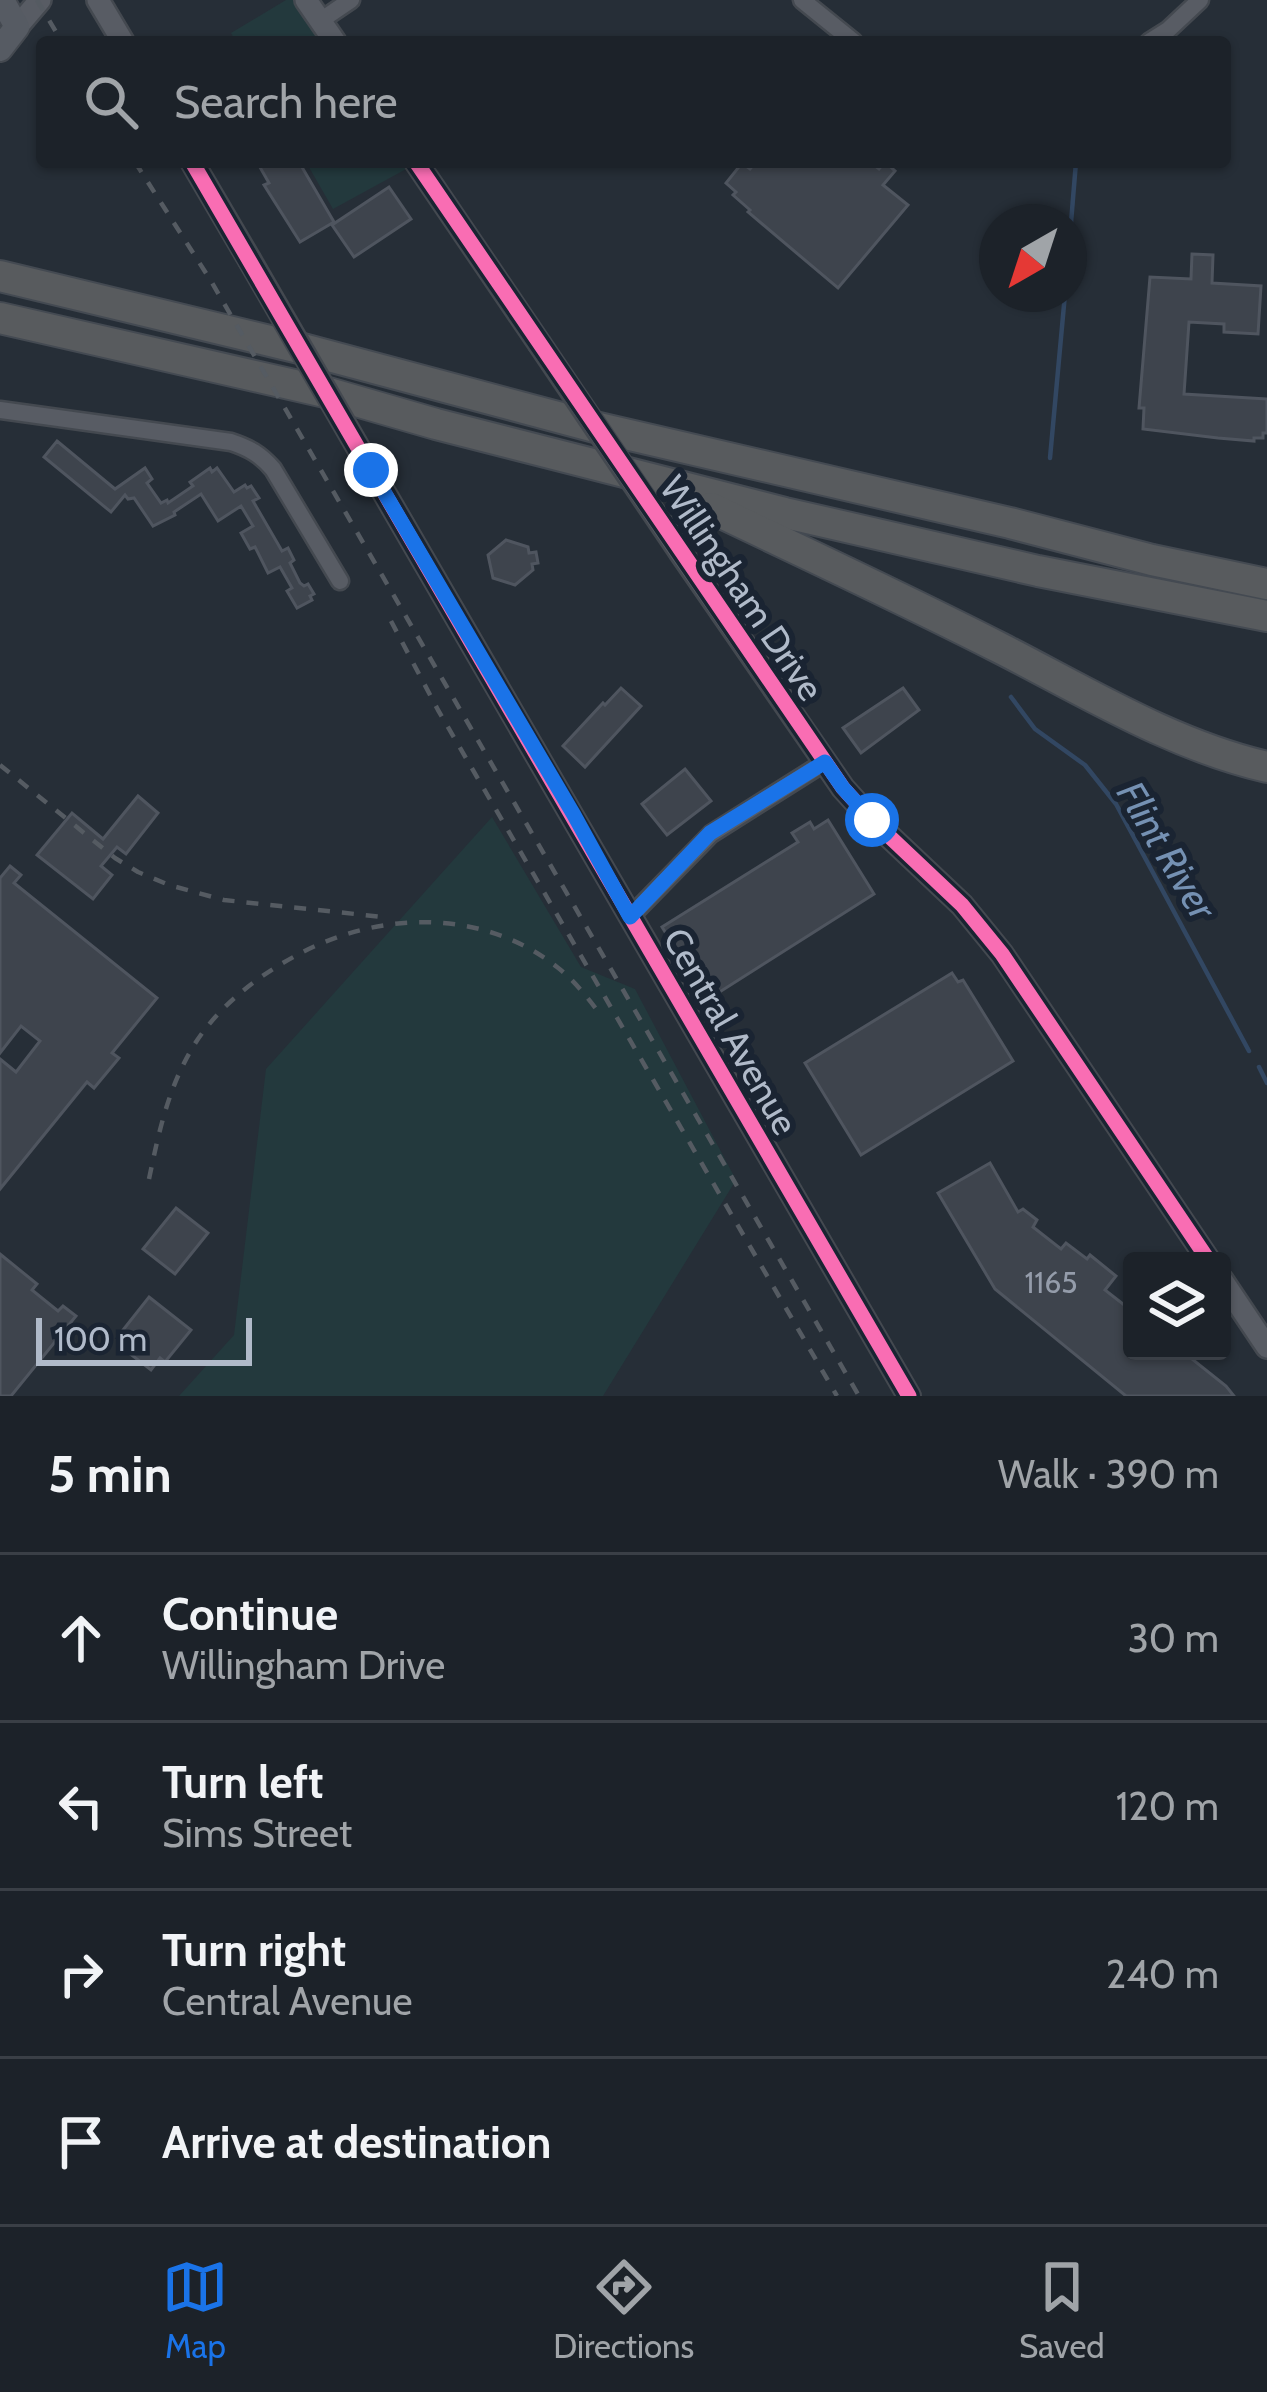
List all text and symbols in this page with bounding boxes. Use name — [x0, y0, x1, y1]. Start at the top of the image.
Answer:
search box — [36, 36, 1231, 168]
icon: search — [78, 69, 144, 135]
text: Search here — [174, 75, 398, 129]
north arrow — [979, 204, 1087, 312]
route end — [344, 443, 398, 497]
street label: Willingham Drive — [651, 467, 833, 709]
water label: Flint River — [1107, 772, 1228, 930]
route start — [845, 793, 899, 847]
street label: Central Avenue — [654, 920, 808, 1142]
map controls — [1123, 1252, 1231, 1360]
button: layers — [1123, 1252, 1231, 1360]
house number: 1165 — [1025, 1264, 1077, 1301]
scale bar — [36, 1312, 252, 1365]
text: 100 m — [54, 1319, 147, 1359]
text: 5 min — [48, 1443, 172, 1505]
text: Walk · 390 m — [998, 1450, 1219, 1498]
text: Continue — [162, 1587, 338, 1641]
icon: ahead — [48, 1605, 114, 1671]
text: 30 m — [1128, 1614, 1219, 1662]
text: Willingham Drive — [162, 1641, 445, 1689]
text: Turn left — [162, 1755, 324, 1809]
icon: left — [48, 1773, 114, 1839]
text: 120 m — [1116, 1782, 1219, 1830]
text: Sims Street — [162, 1809, 352, 1857]
text: Turn right — [162, 1923, 346, 1977]
icon: right — [48, 1941, 114, 2007]
text: 240 m — [1106, 1950, 1219, 1998]
text: Central Avenue — [162, 1977, 413, 2025]
icon: arrive — [48, 2109, 114, 2175]
text: Arrive at destination — [162, 2115, 551, 2169]
tab: Map — [162, 2254, 228, 2366]
tab: Directions — [553, 2254, 694, 2366]
tab: Saved — [1019, 2254, 1105, 2366]

